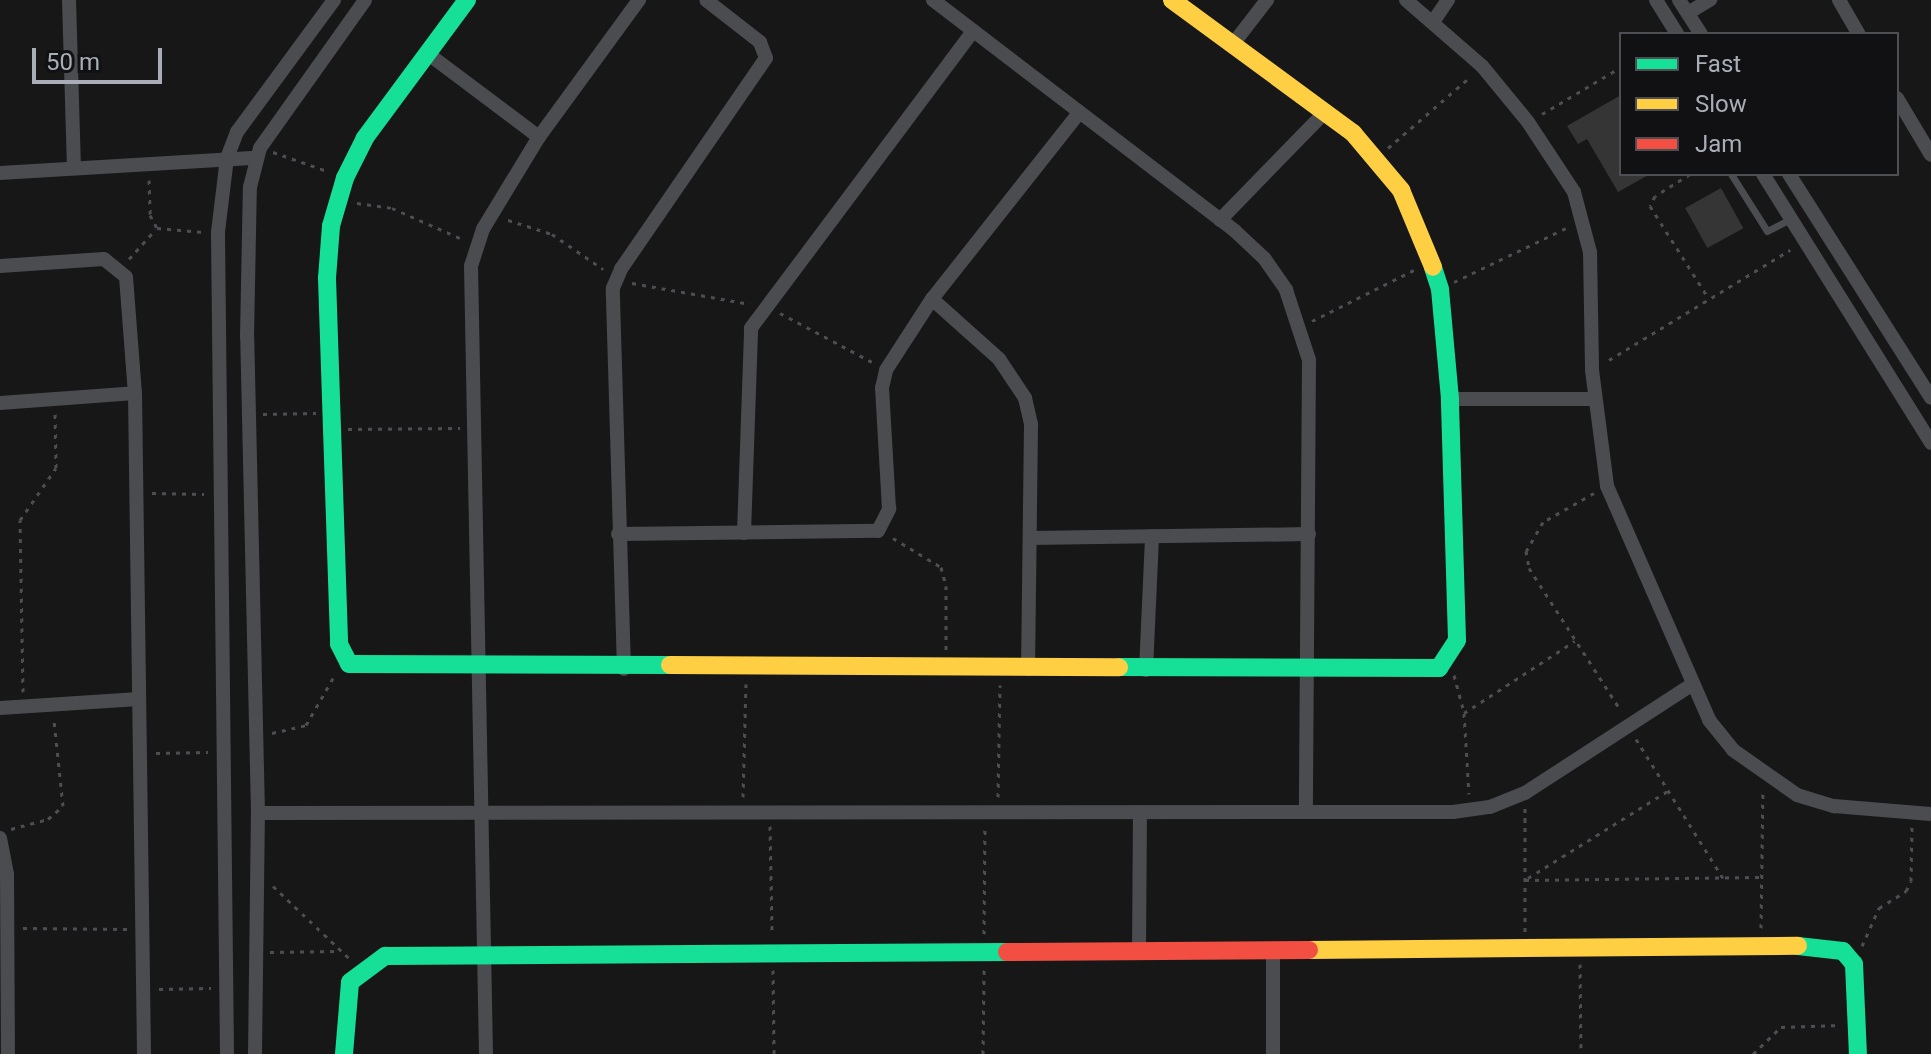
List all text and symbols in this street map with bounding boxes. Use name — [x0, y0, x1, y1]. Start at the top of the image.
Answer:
scale bar — [36, 32, 166, 82]
legend — [1619, 32, 1899, 176]
text: 50 m — [46, 48, 100, 76]
text: Fast — [1695, 50, 1741, 78]
text: Slow — [1695, 90, 1747, 118]
text: Jam — [1695, 130, 1742, 158]

